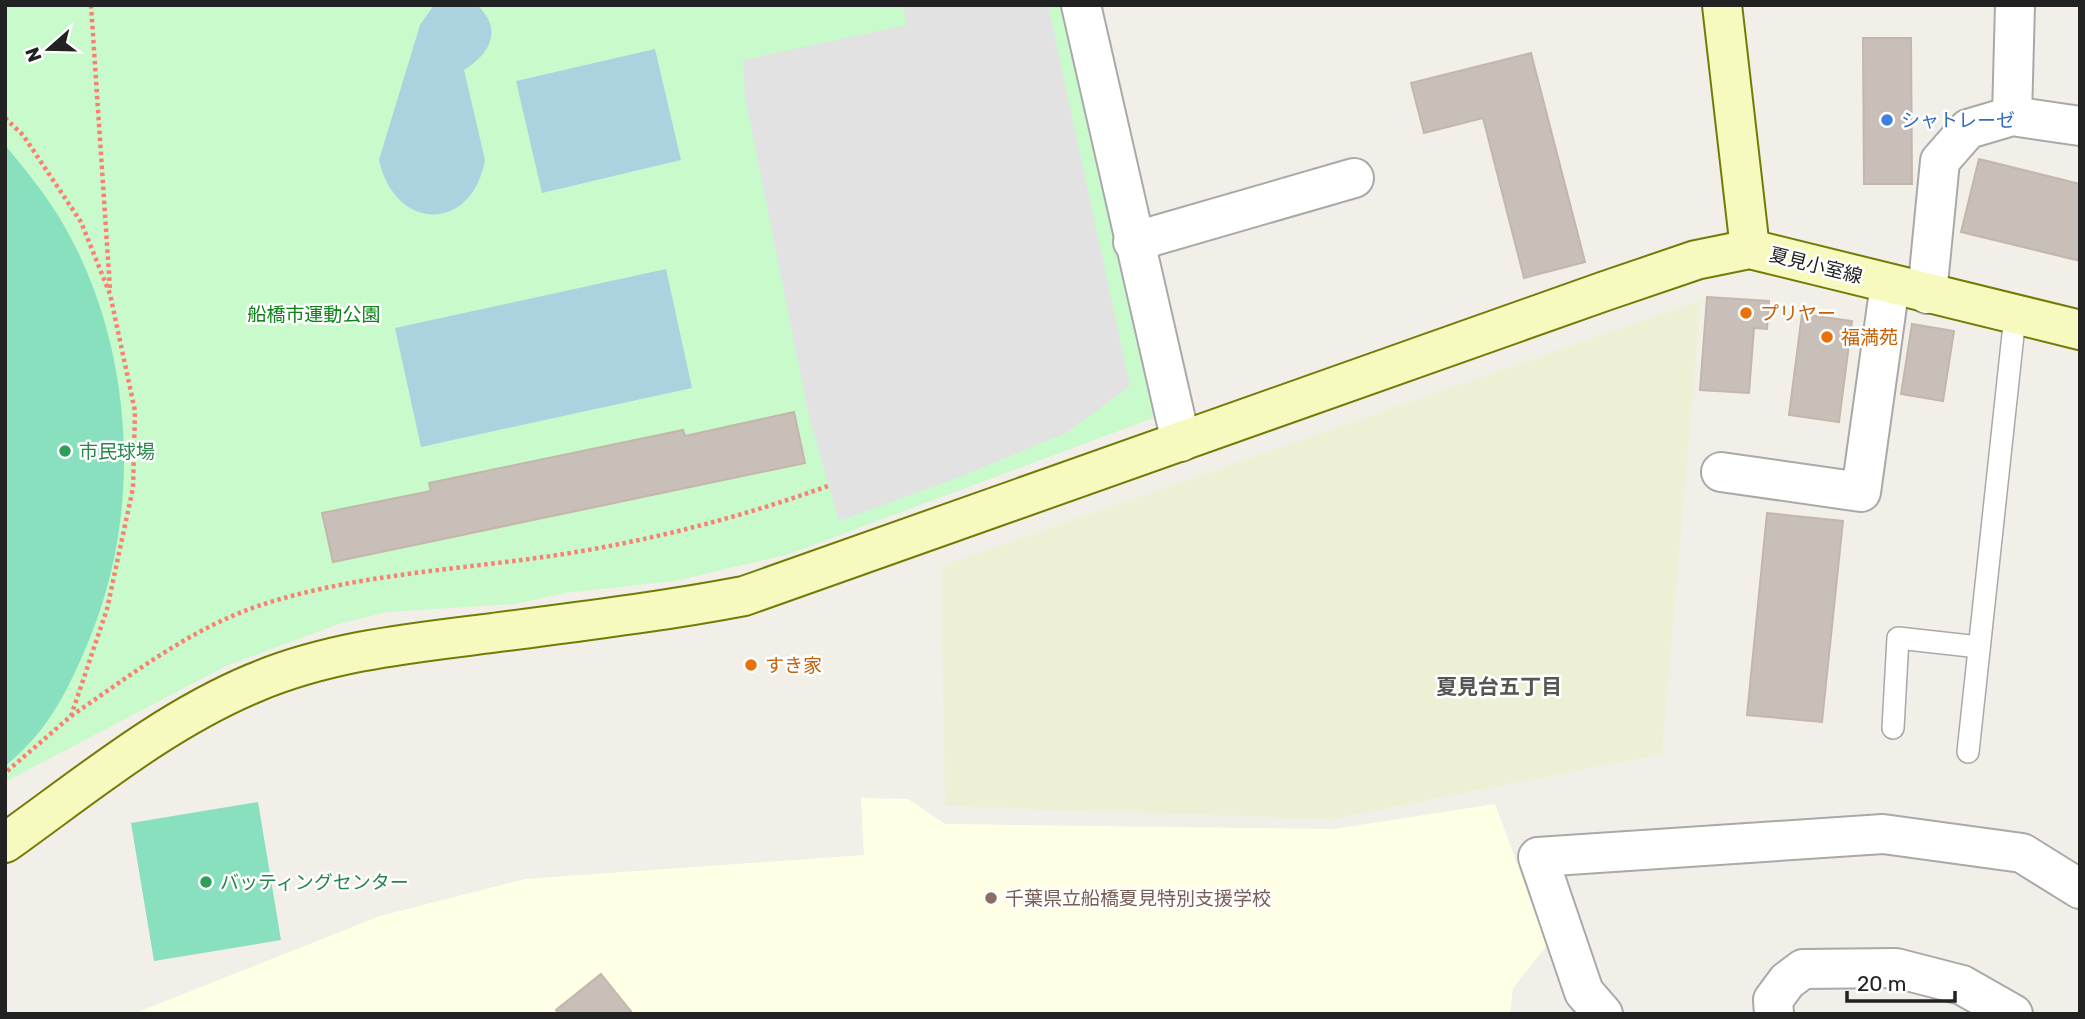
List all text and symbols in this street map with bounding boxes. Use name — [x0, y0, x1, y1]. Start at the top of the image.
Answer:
north arrow — [14, 14, 84, 84]
text: N — [20, 44, 47, 65]
place label: シャトレーゼ — [1901, 109, 2015, 132]
marker: シャトレーゼ — [1879, 112, 1895, 128]
street label: 夏見小室線 — [1767, 243, 1865, 288]
place label: プリヤー — [1760, 302, 1836, 325]
park label: 船橋市運動公園 — [247, 303, 381, 326]
marker: プリヤー — [1738, 305, 1754, 321]
place label: 福満苑 — [1841, 326, 1898, 349]
marker: 福満苑 — [1819, 329, 1835, 345]
place label: 市民球場 — [79, 440, 155, 463]
marker: 市民球場 — [57, 443, 73, 459]
place label: すき家 — [765, 654, 822, 677]
marker: すき家 — [743, 657, 759, 673]
district label: 夏見台五丁目 — [1436, 674, 1562, 699]
place label: バッティングセンター — [220, 871, 409, 894]
marker: バッティングセンター — [198, 874, 214, 890]
place label: 千葉県立船橋夏見特別支援学校 — [1005, 887, 1271, 910]
marker: 千葉県立船橋夏見特別支援学校 — [983, 890, 999, 906]
scale bar — [1847, 960, 1955, 1004]
text: 20 m — [1857, 971, 1906, 996]

